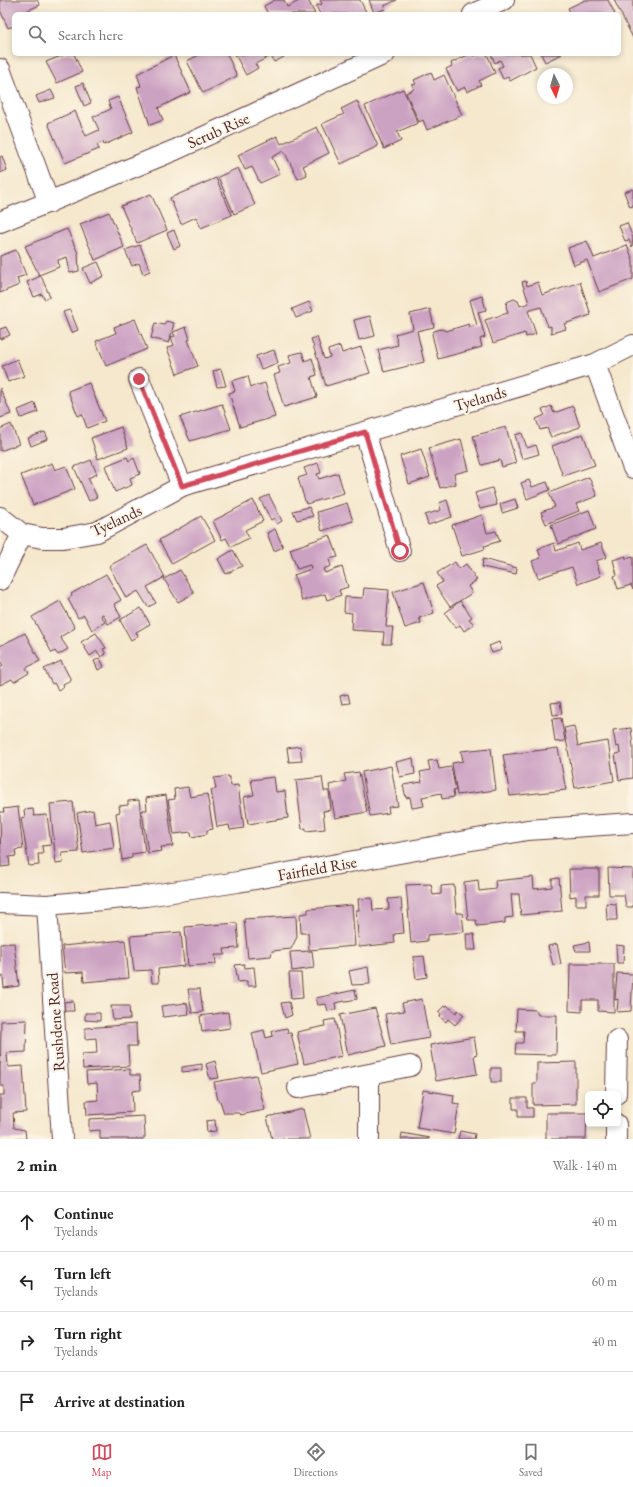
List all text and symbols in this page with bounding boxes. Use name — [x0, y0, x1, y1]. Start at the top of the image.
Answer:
search box — [12, 12, 621, 56]
icon: search — [26, 23, 48, 45]
text: Search here — [58, 25, 123, 44]
north arrow — [537, 68, 573, 104]
street label: Scrub Rise — [184, 108, 252, 153]
route end — [130, 370, 148, 388]
street label: Tyelands — [451, 381, 509, 416]
street label: Tyelands — [87, 500, 145, 541]
route start — [391, 542, 409, 560]
street label: Fairfield Rise — [276, 851, 358, 886]
street label: Rushdene Road — [42, 971, 69, 1072]
map controls — [585, 1091, 621, 1127]
button: locate — [585, 1091, 621, 1127]
text: 2 min — [16, 1154, 57, 1176]
text: Walk · 140 m — [553, 1157, 617, 1174]
text: Continue — [54, 1204, 114, 1223]
icon: ahead — [16, 1211, 38, 1233]
text: 40 m — [592, 1213, 617, 1230]
text: Tyelands — [54, 1223, 98, 1240]
text: Turn left — [54, 1264, 111, 1283]
icon: left — [16, 1271, 38, 1293]
text: 60 m — [592, 1273, 617, 1290]
text: Tyelands — [54, 1283, 98, 1300]
text: Turn right — [54, 1324, 122, 1343]
icon: right — [16, 1331, 38, 1353]
text: 40 m — [592, 1333, 617, 1350]
text: Tyelands — [54, 1343, 98, 1360]
icon: arrive — [16, 1391, 38, 1413]
text: Arrive at destination — [54, 1392, 185, 1411]
tab: Map — [91, 1441, 113, 1479]
tab: Directions — [294, 1441, 338, 1479]
tab: Saved — [519, 1441, 542, 1479]

